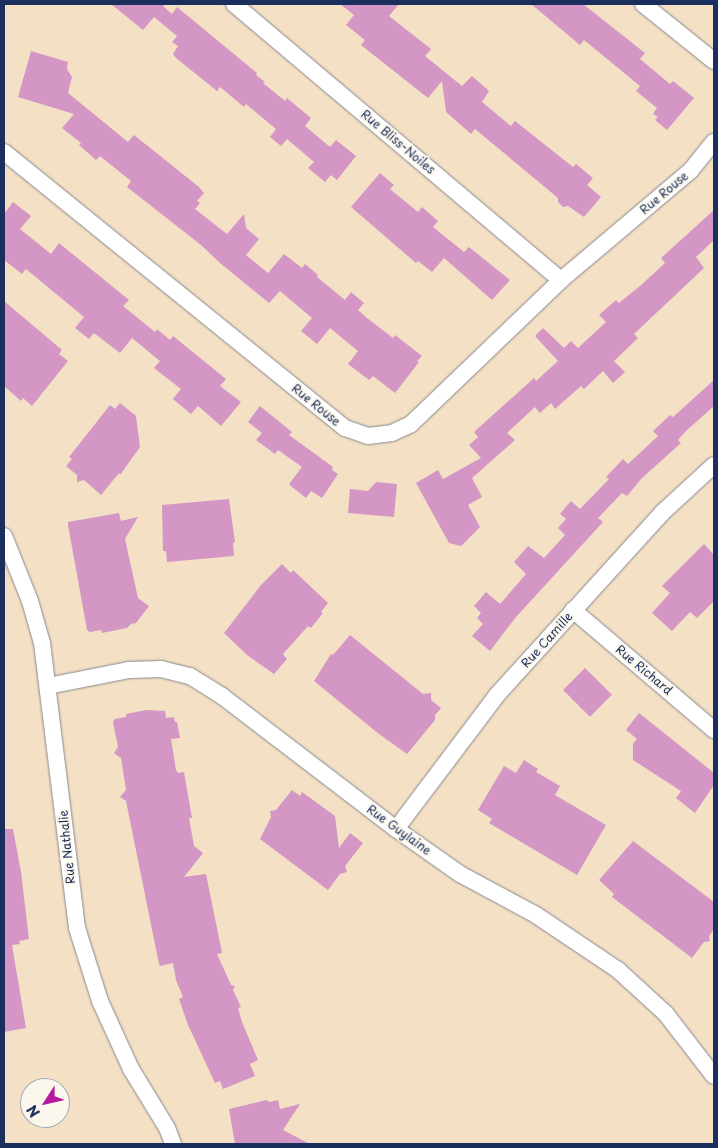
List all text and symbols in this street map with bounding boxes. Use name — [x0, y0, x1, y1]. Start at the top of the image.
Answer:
street label: Rue Bliss-Noiles — [358, 107, 438, 177]
street label: Rue Rouse — [637, 168, 691, 218]
street label: Rue Rouse — [288, 381, 344, 429]
street label: Rue Camille — [518, 609, 576, 671]
street label: Rue Richard — [612, 642, 676, 698]
street label: Rue Guylaine — [364, 801, 434, 859]
street label: Rue Nathalie — [56, 808, 78, 886]
north arrow — [20, 1078, 70, 1128]
text: N — [21, 1101, 45, 1122]

